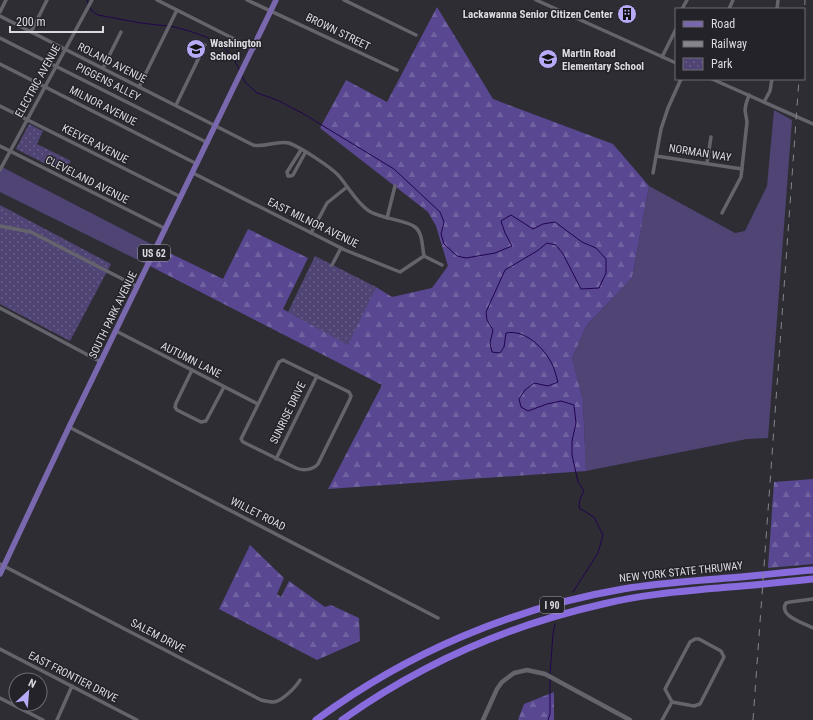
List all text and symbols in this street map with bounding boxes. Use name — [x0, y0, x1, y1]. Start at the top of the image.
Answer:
building icon: Lackawanna Senior Citizen Center — [616, 3, 638, 25]
scale bar — [10, 8, 103, 34]
place label: Lackawanna Senior Citizen Center — [463, 8, 613, 21]
legend — [675, 8, 805, 80]
street label: BROWN STREET — [304, 11, 373, 53]
text: 200 m — [16, 15, 46, 29]
text: Road — [711, 17, 735, 31]
place label: Washington School — [210, 37, 261, 63]
text: Railway — [711, 37, 747, 51]
school or university icon: Washington School — [185, 38, 207, 60]
street label: ROLAND AVENUE — [75, 40, 149, 86]
street label: ELECTRIC AVENUE — [13, 42, 64, 120]
place label: Martin Road Elementary School — [562, 47, 644, 73]
school or university icon: Martin Road Elementary School — [537, 48, 559, 70]
text: Park — [711, 57, 733, 71]
street label: PIGGENS ALLEY — [74, 60, 143, 104]
street label: MILNOR AVENUE — [67, 83, 139, 129]
street label: KEEVER AVENUE — [60, 122, 131, 167]
street label: NORMAN WAY — [668, 142, 732, 164]
street label: CLEVELAND AVENUE — [43, 153, 131, 207]
street label: EAST MILNOR AVENUE — [265, 195, 361, 251]
road number: US 62 — [138, 245, 170, 261]
street label: SOUTH PARK AVENUE — [86, 269, 140, 361]
street label: AUTUMN LANE — [159, 339, 224, 381]
street label: SUNRISE DRIVE — [267, 379, 309, 446]
street label: WILLET ROAD — [228, 495, 288, 533]
street label: NEW YORK STATE THRUWAY — [619, 559, 744, 585]
road number: I 90 — [540, 597, 564, 613]
street label: SALEM DRIVE — [128, 616, 188, 656]
street label: EAST FRONTIER DRIVE — [26, 649, 120, 705]
north arrow — [8, 672, 48, 712]

